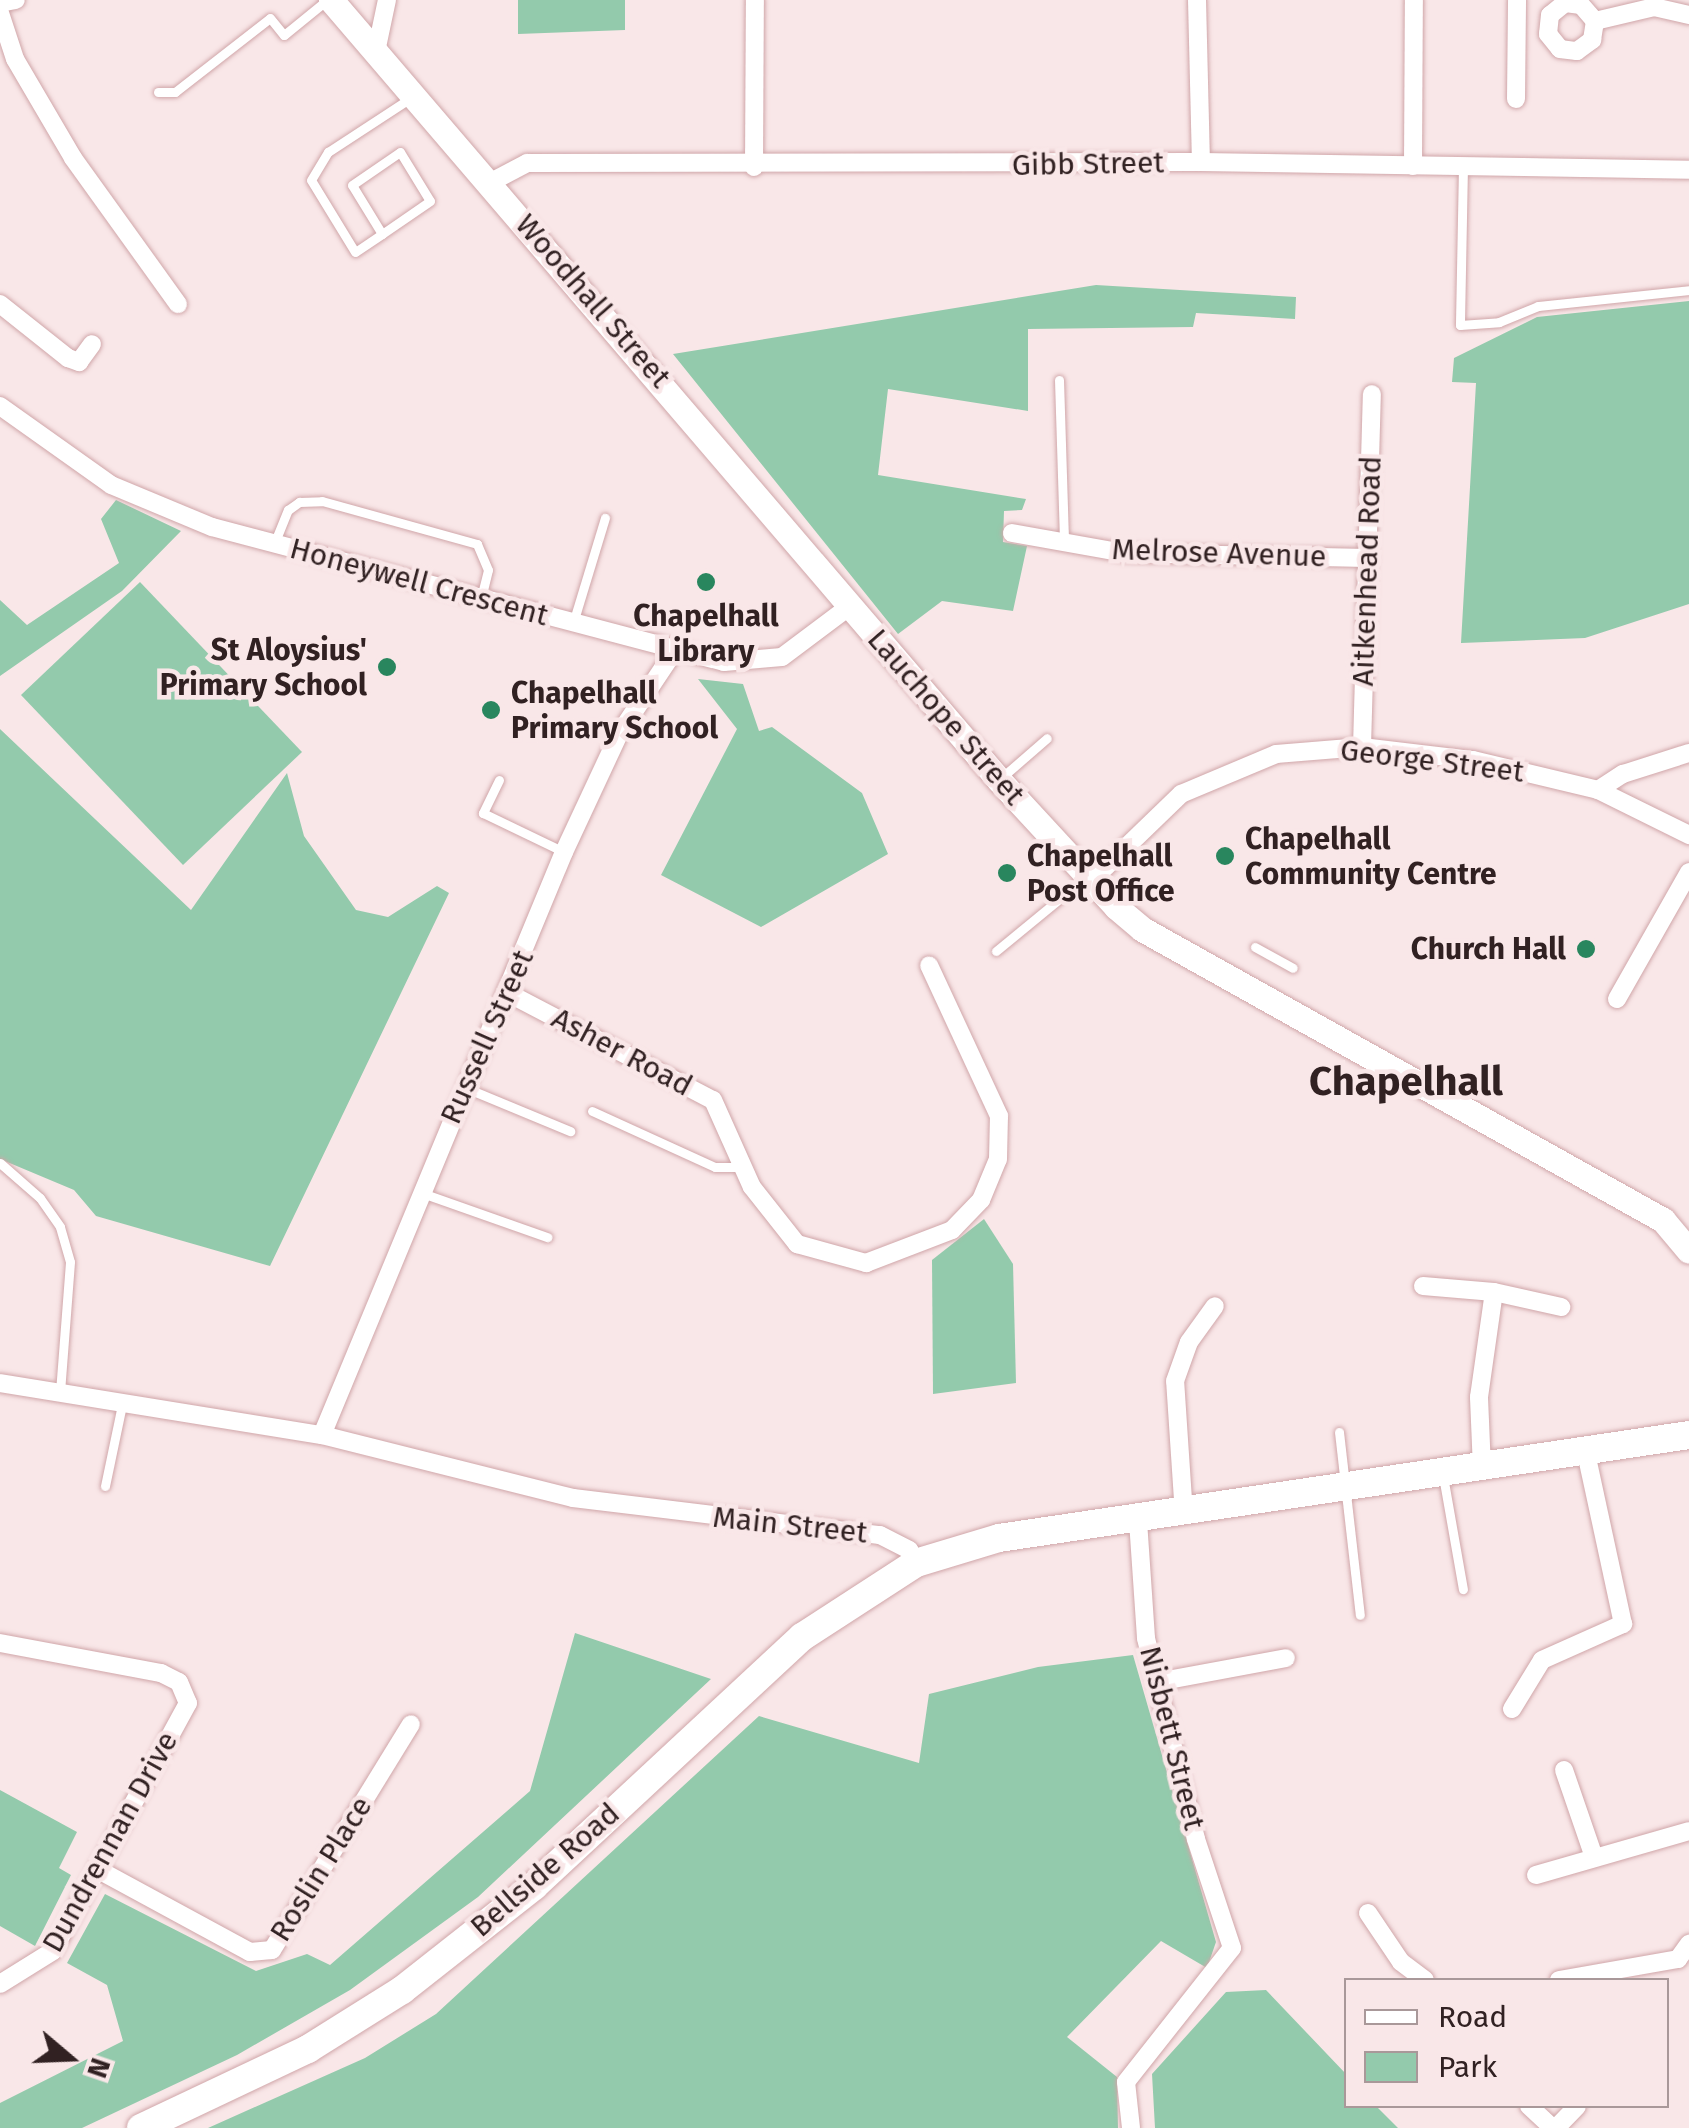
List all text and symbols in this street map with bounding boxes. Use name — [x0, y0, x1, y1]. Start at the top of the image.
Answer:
street label: Gibb Street — [1012, 145, 1164, 183]
street label: Woodhall Street — [508, 207, 678, 395]
street label: Aitkenhead Road — [1345, 455, 1389, 687]
street label: Honeywell Crescent — [286, 530, 552, 634]
street label: Melrose Avenue — [1111, 531, 1327, 575]
marker: Chapelhall Library — [695, 571, 717, 593]
place label: Chapelhall Library — [633, 598, 779, 668]
street label: Lauchope Street — [860, 622, 1032, 812]
place label: St Aloysius' Primary School — [160, 632, 367, 702]
marker: St Aloysius' Primary School — [376, 656, 398, 678]
place label: Chapelhall Primary School — [511, 675, 718, 746]
marker: Chapelhall Primary School — [480, 699, 502, 721]
street label: George Street — [1338, 732, 1526, 790]
place label: Chapelhall Community Centre — [1245, 821, 1497, 892]
place label: Chapelhall Post Office — [1027, 838, 1175, 908]
marker: Chapelhall Community Centre — [1214, 845, 1236, 867]
marker: Chapelhall Post Office — [996, 862, 1018, 884]
place label: Church Hall — [1411, 931, 1566, 967]
marker: Church Hall — [1575, 938, 1597, 960]
street label: Russell Street — [433, 944, 541, 1130]
street label: Asher Road — [546, 1000, 698, 1104]
district label: Chapelhall — [1309, 1058, 1503, 1106]
street label: Main Street — [711, 1499, 869, 1551]
street label: Nisbett Street — [1132, 1642, 1212, 1834]
street label: Dundrennan Drive — [34, 1725, 186, 1959]
street label: Roslin Place — [262, 1790, 380, 1948]
street label: Bellside Road — [463, 1795, 627, 1945]
legend — [1344, 1978, 1669, 2108]
text: Road — [1438, 1999, 1507, 2035]
north arrow — [20, 2008, 120, 2108]
text: Park — [1438, 2049, 1497, 2085]
text: N — [80, 2054, 117, 2082]

